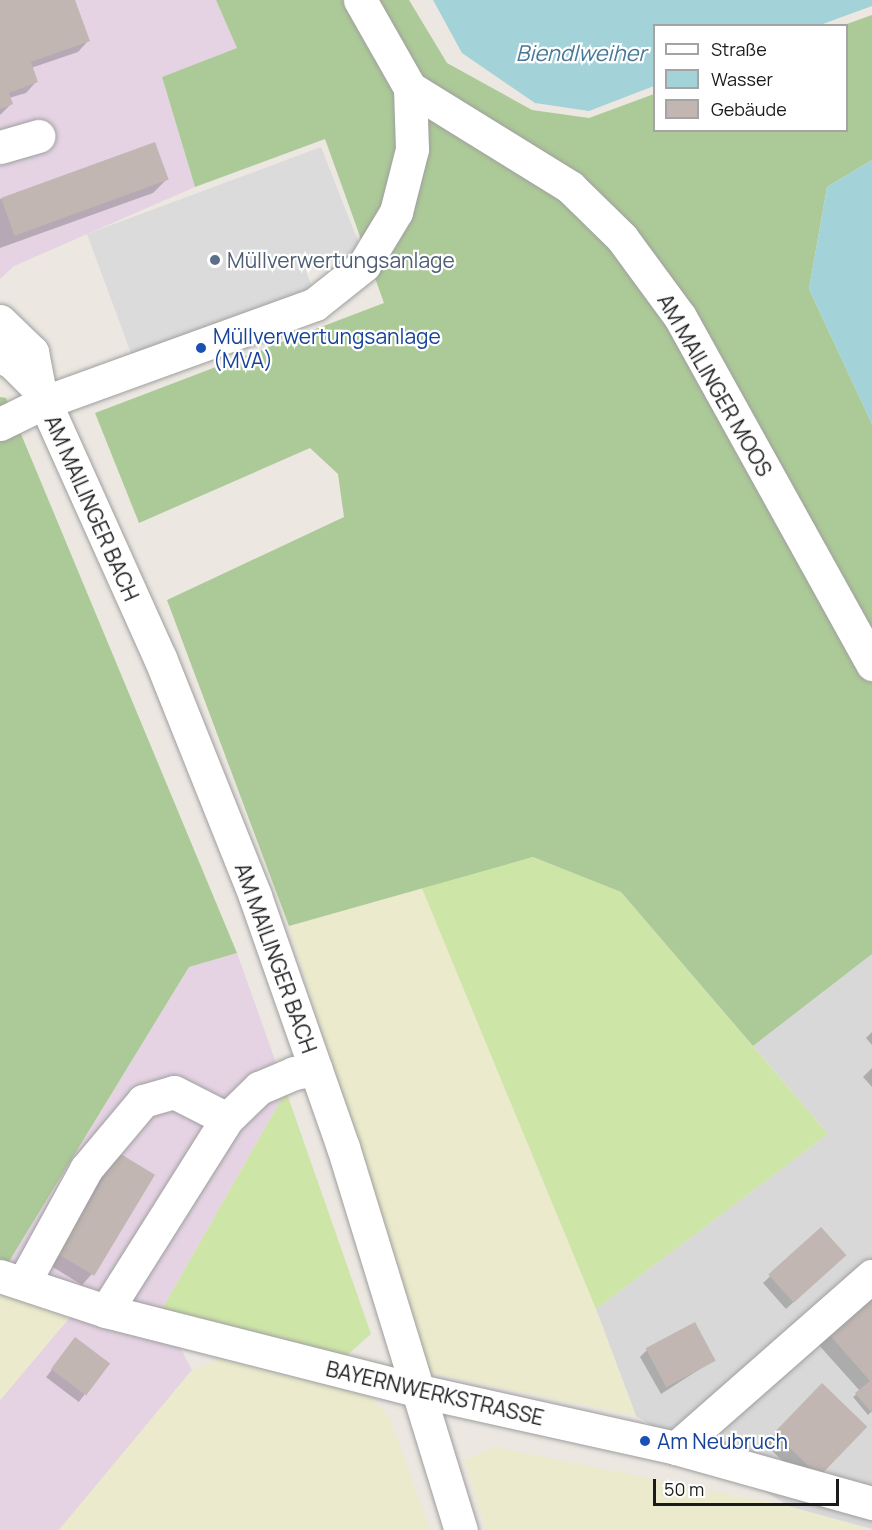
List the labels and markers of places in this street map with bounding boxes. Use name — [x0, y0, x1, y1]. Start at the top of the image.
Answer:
place label: Müllverwertungsanlage — [227, 247, 455, 273]
marker: Müllverwertungsanlage — [208, 253, 222, 267]
place label: Müllverwertungsanlage (MVA) — [213, 323, 441, 373]
marker: Müllverwertungsanlage (MVA) — [194, 341, 208, 355]
place label: Am Neubruch — [657, 1428, 788, 1454]
marker: Am Neubruch — [638, 1434, 652, 1448]

